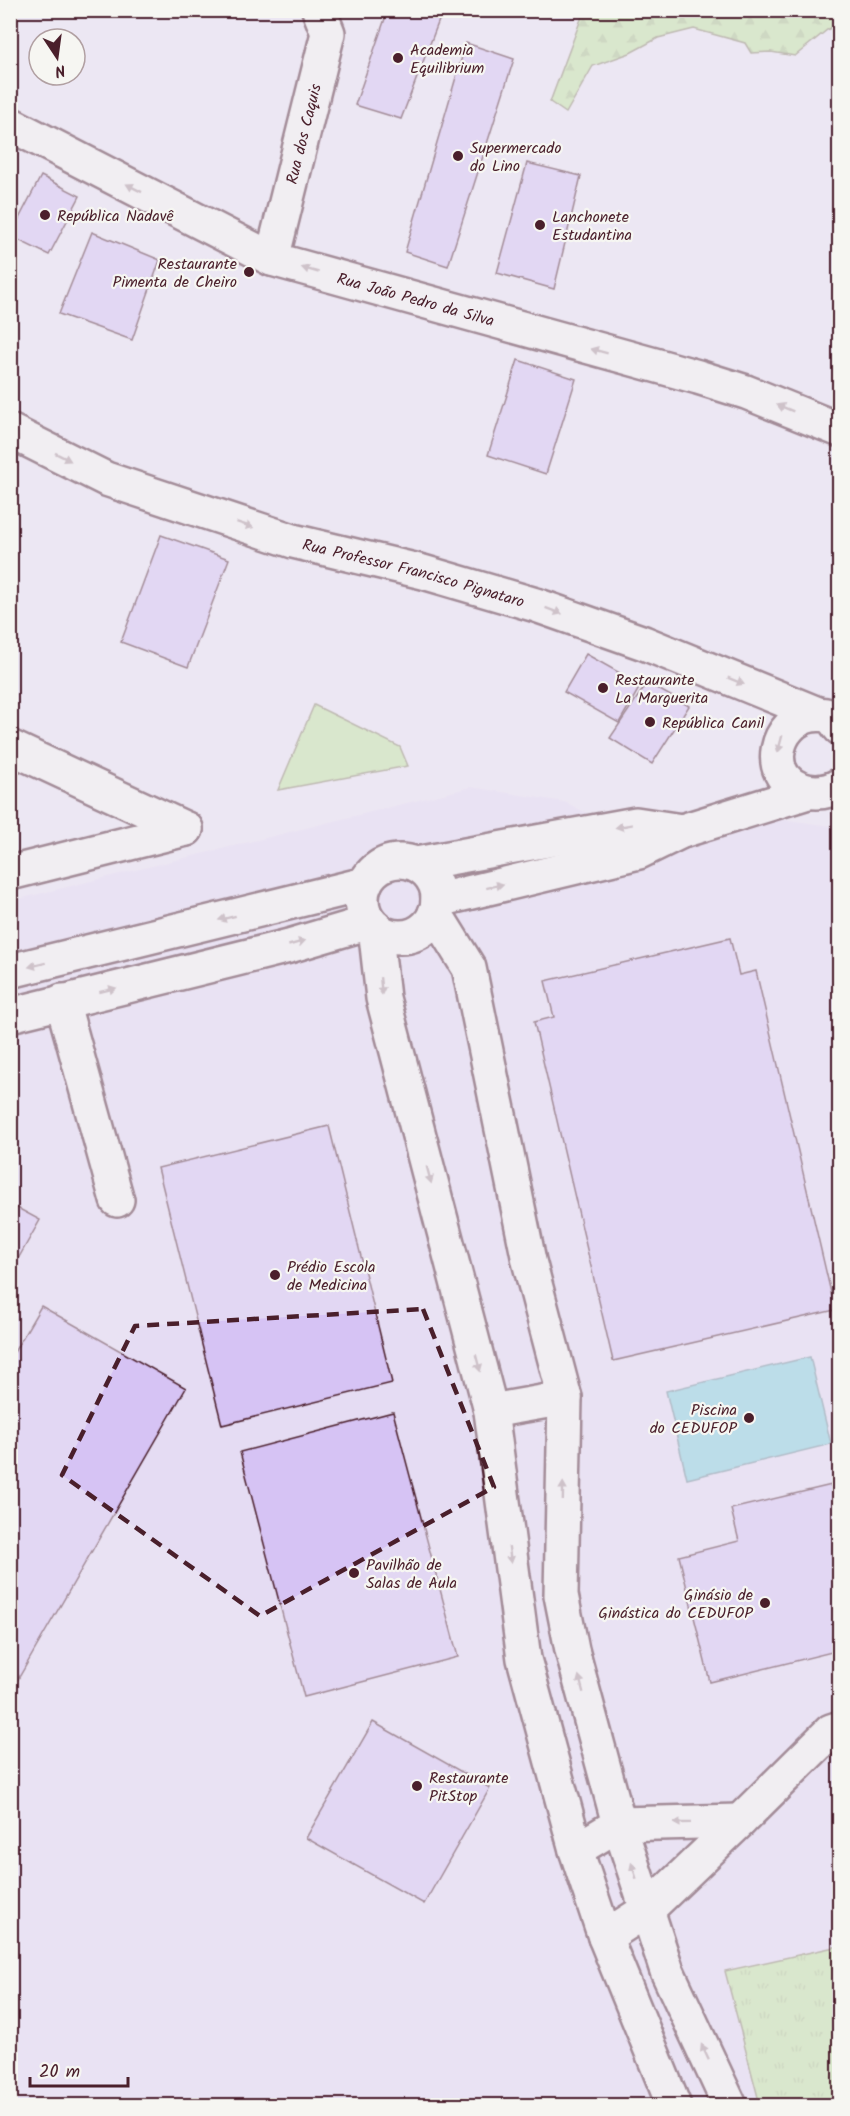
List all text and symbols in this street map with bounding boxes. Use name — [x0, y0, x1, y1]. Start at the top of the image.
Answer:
north arrow — [27, 27, 87, 87]
place label: Academia Equilibrium — [410, 38, 484, 81]
marker: Academia Equilibrium — [391, 51, 405, 65]
text: N — [52, 57, 68, 83]
street label: Rua dos Caquis — [280, 81, 329, 187]
place label: Supermercado do Lino — [470, 136, 561, 179]
marker: Supermercado do Lino — [451, 149, 465, 163]
one-way arrow — [125, 184, 143, 194]
place label: República Nadavê — [57, 204, 175, 229]
place label: Lanchonete Estudantina — [552, 205, 632, 248]
marker: República Nadavê — [38, 208, 52, 222]
marker: Lanchonete Estudantina — [533, 218, 547, 232]
place label: Restaurante Pimenta de Cheiro — [113, 252, 237, 295]
marker: Restaurante Pimenta de Cheiro — [242, 265, 256, 279]
one-way arrow — [301, 265, 319, 274]
street label: Rua João Pedro da Silva — [334, 267, 497, 334]
one-way arrow — [590, 345, 608, 355]
one-way arrow — [776, 403, 794, 413]
one-way arrow — [54, 453, 71, 462]
one-way arrow — [236, 521, 254, 531]
street label: Rua Professor Francisco Pignataro — [300, 533, 527, 615]
one-way arrow — [545, 606, 563, 616]
place label: Restaurante La Marguerita — [615, 668, 708, 711]
one-way arrow — [728, 676, 746, 686]
marker: Restaurante La Marguerita — [596, 681, 610, 695]
place label: República Canil — [662, 711, 764, 736]
marker: República Canil — [643, 715, 657, 729]
one-way arrow — [775, 735, 784, 753]
one-way arrow — [615, 822, 634, 831]
one-way arrow — [486, 881, 504, 891]
one-way arrow — [217, 914, 236, 924]
one-way arrow — [288, 938, 306, 947]
one-way arrow — [28, 960, 46, 970]
one-way arrow — [377, 976, 386, 995]
one-way arrow — [99, 985, 117, 995]
one-way arrow — [425, 1166, 434, 1184]
place label: Prédio Escola de Medicina — [287, 1255, 375, 1298]
marker: Prédio Escola de Medicina — [268, 1268, 282, 1282]
one-way arrow — [474, 1354, 484, 1372]
place label: Piscina do CEDUFOP — [650, 1398, 737, 1441]
marker: Piscina do CEDUFOP — [742, 1411, 756, 1425]
one-way arrow — [558, 1481, 567, 1500]
one-way arrow — [506, 1546, 515, 1565]
place label: Pavilhão de Salas de Aula — [366, 1553, 457, 1596]
marker: Pavilhão de Salas de Aula — [347, 1566, 361, 1580]
place label: Ginásio de Ginástica do CEDUFOP — [598, 1583, 753, 1626]
marker: Ginásio de Ginástica do CEDUFOP — [758, 1596, 772, 1610]
one-way arrow — [576, 1674, 585, 1692]
place label: Restaurante PitStop — [429, 1766, 508, 1809]
marker: Restaurante PitStop — [410, 1779, 424, 1793]
one-way arrow — [672, 1818, 691, 1827]
one-way arrow — [629, 1862, 638, 1880]
one-way arrow — [701, 2044, 710, 2061]
scale bar — [30, 2050, 128, 2088]
text: 20 m — [39, 2058, 80, 2087]

